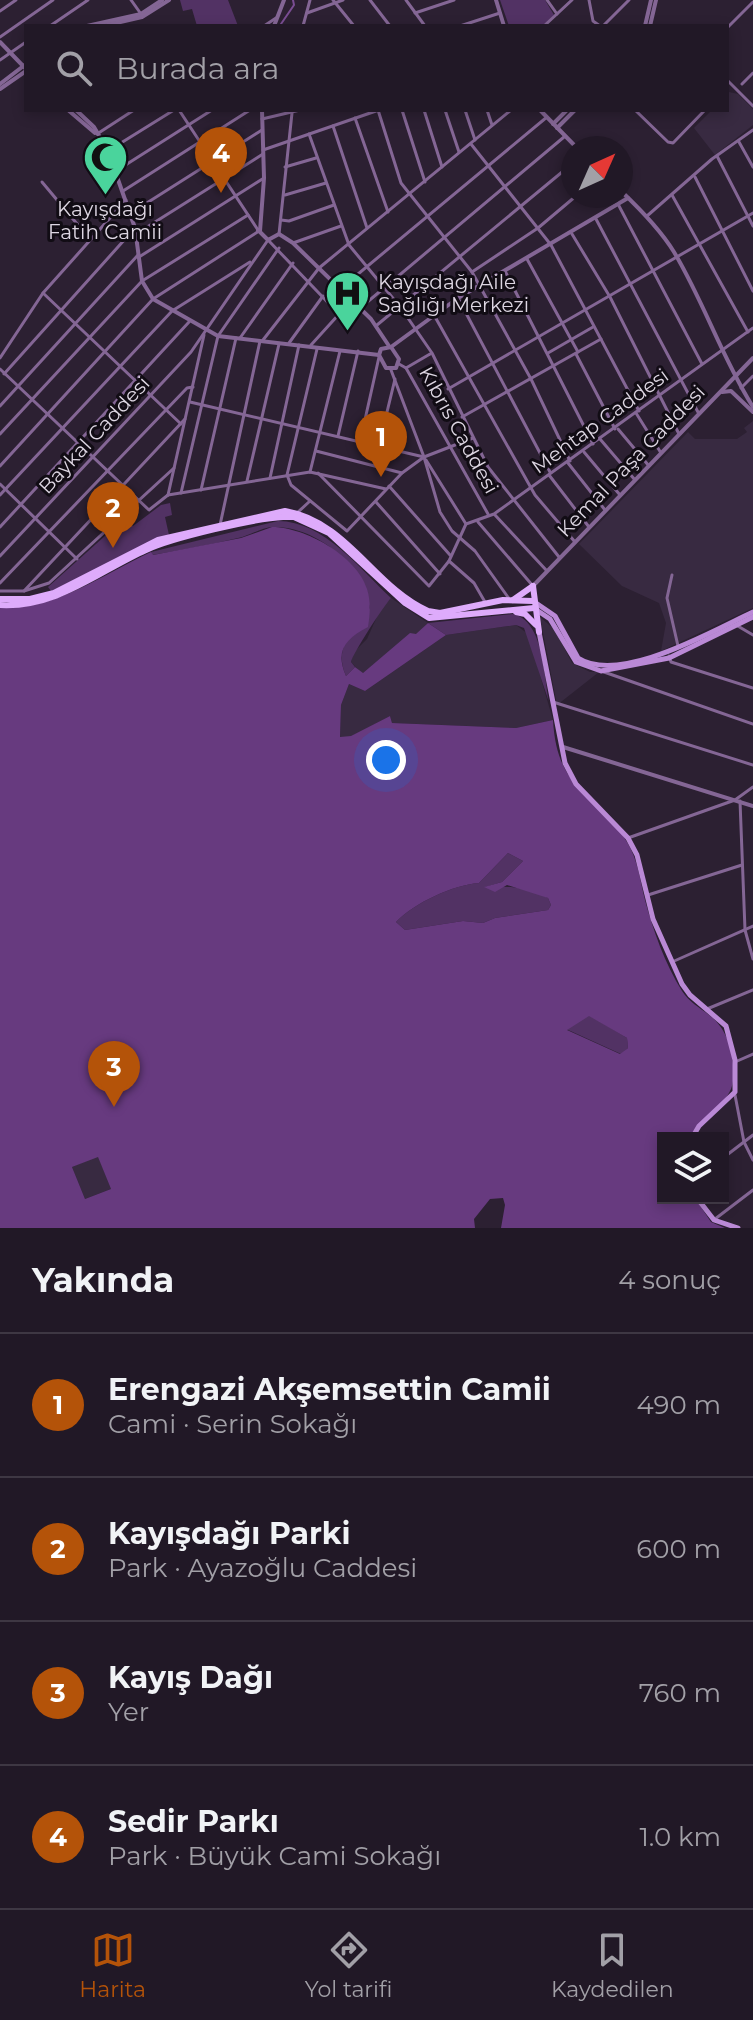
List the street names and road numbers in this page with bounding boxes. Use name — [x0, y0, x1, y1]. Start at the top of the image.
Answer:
street label: Kıbrıs Caddesi — [414, 362, 504, 498]
street label: Mehtap Caddesi — [527, 363, 673, 479]
street label: Baykal Caddesi — [33, 371, 155, 499]
street label: Kemal Paşa Caddesi — [552, 380, 710, 542]

